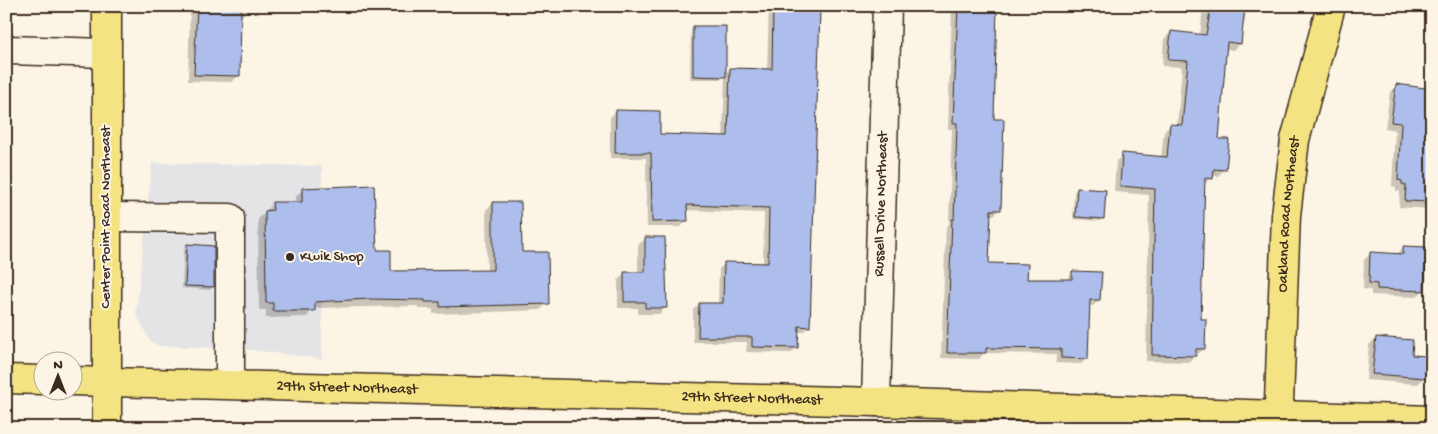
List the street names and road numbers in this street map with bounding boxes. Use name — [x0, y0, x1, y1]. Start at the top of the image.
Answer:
street label: Center Point Road Northeast — [97, 124, 115, 308]
street label: Russell Drive Northeast — [870, 129, 893, 277]
street label: Oakland Road Northeast — [1274, 132, 1305, 293]
street label: 29th Street Northeast — [276, 377, 420, 399]
street label: 29th Street Northeast — [681, 388, 824, 410]

